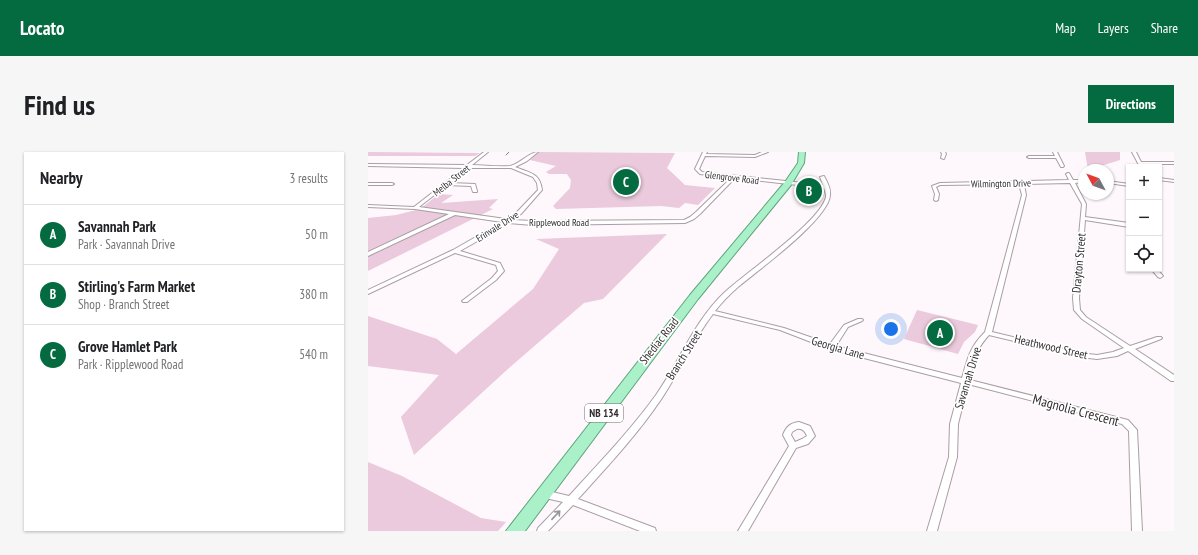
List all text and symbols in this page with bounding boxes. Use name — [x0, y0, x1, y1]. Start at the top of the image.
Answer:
text: Locato — [20, 16, 65, 40]
text: Map — [1055, 19, 1076, 37]
text: Layers — [1098, 19, 1129, 37]
text: Share — [1151, 19, 1178, 37]
button: Directions — [1088, 85, 1174, 123]
text: Find us — [24, 86, 95, 123]
street label: Melba Street — [430, 162, 473, 199]
north arrow — [1078, 164, 1114, 200]
map controls — [1126, 164, 1162, 272]
button: + — [1126, 164, 1162, 200]
text: Nearby — [40, 167, 83, 189]
pin: C — [613, 167, 639, 197]
street label: Glengrove Road — [704, 168, 760, 187]
text: 3 results — [289, 170, 328, 187]
pin: B — [796, 176, 822, 206]
street label: Wilmington Drive — [971, 176, 1031, 191]
button: − — [1126, 200, 1162, 236]
street label: Erinvale Drive — [473, 208, 521, 245]
street label: Ripplewood Road — [529, 216, 589, 229]
text: Savannah Park — [78, 217, 156, 236]
text: A — [50, 226, 56, 243]
text: 50 m — [305, 226, 328, 243]
street label: Drayton Street — [1068, 232, 1089, 293]
text: Park · Savannah Drive — [78, 236, 175, 253]
button: locate — [1126, 236, 1162, 272]
text: Stirling's Farm Market — [78, 277, 195, 296]
text: B — [50, 286, 56, 303]
text: 380 m — [299, 286, 328, 303]
text: Shop · Branch Street — [78, 296, 169, 313]
street label: Shediac Road — [636, 314, 681, 367]
pin: A — [927, 318, 953, 348]
your location — [881, 319, 901, 339]
street label: Branch Street — [662, 326, 705, 382]
street label: Heathwood Street — [1013, 331, 1090, 362]
street label: Georgia Lane — [810, 333, 866, 362]
text: Grove Hamlet Park — [78, 337, 177, 356]
street label: Savannah Drive — [951, 345, 984, 411]
text: C — [50, 346, 56, 363]
text: 540 m — [299, 346, 328, 363]
text: Park · Ripplewood Road — [78, 356, 183, 373]
street label: Magnolia Crescent — [1031, 390, 1121, 430]
road number: NB 134 — [585, 404, 623, 422]
one-way arrow — [552, 510, 561, 521]

